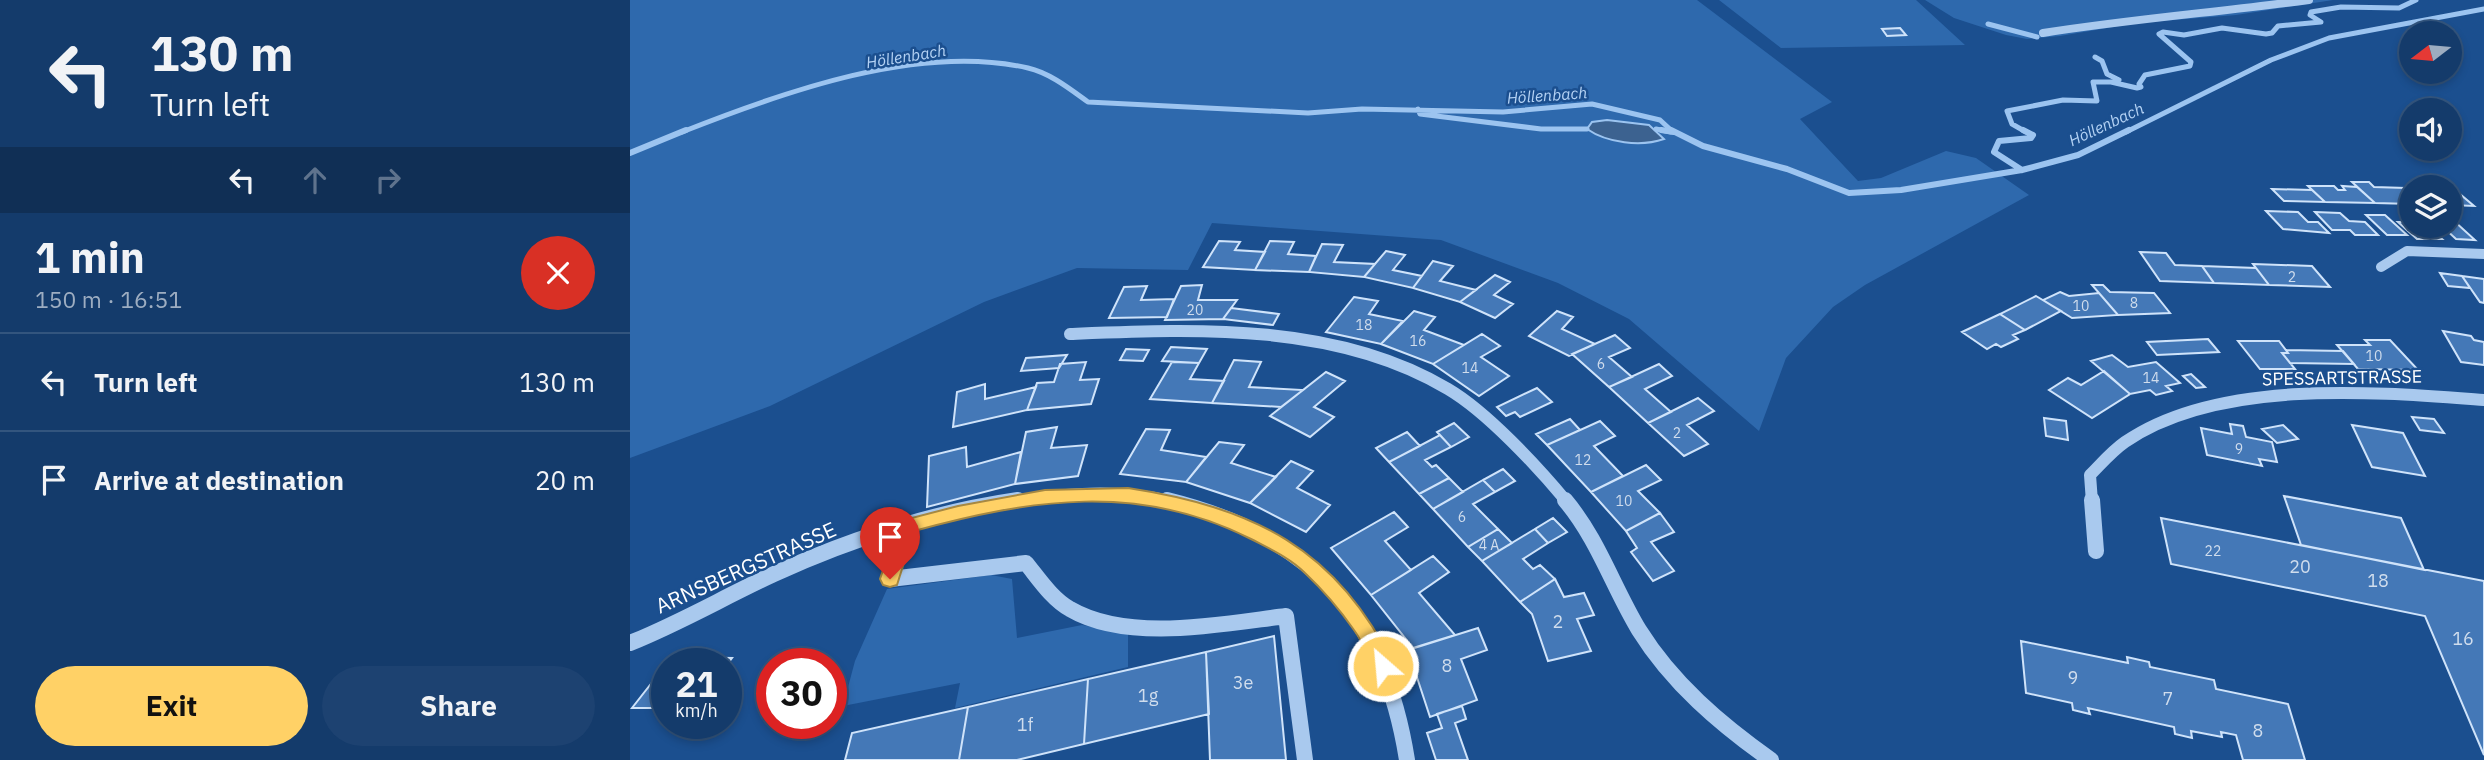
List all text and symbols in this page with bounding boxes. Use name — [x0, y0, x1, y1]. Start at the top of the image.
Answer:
text: 130 m — [150, 21, 294, 84]
north arrow — [2399, 21, 2462, 84]
map controls — [2399, 21, 2462, 238]
icon: left — [35, 28, 126, 119]
water label: Höllenbach — [865, 40, 947, 72]
water label: Höllenbach — [1506, 82, 1588, 108]
text: Turn left — [150, 83, 270, 125]
water label: Höllenbach — [2065, 98, 2147, 150]
button: sound — [2399, 98, 2462, 161]
icon: left — [223, 161, 261, 199]
icon: ahead — [296, 161, 334, 199]
icon: right — [369, 161, 407, 199]
button: layers — [2399, 175, 2462, 238]
text: 1 min — [35, 230, 145, 285]
button: close — [521, 236, 595, 310]
house number: 2 — [2288, 268, 2296, 286]
text: 150 m · 16:51 — [35, 284, 182, 314]
house number: 8 — [2130, 294, 2138, 312]
house number: 10 — [2073, 297, 2089, 315]
house number: 20 — [1187, 301, 1203, 319]
house number: 18 — [1356, 316, 1372, 334]
house number: 16 — [1410, 332, 1426, 350]
house number: 10 — [2366, 347, 2382, 365]
house number: 6 — [1597, 355, 1605, 373]
house number: 14 — [1462, 359, 1478, 377]
icon: left — [35, 363, 73, 401]
text: Turn left — [94, 365, 197, 399]
text: 130 m — [519, 365, 595, 399]
street label: SPESSARTSTRASSE — [2262, 365, 2422, 390]
house number: 14 — [2143, 369, 2159, 387]
house number: 2 — [1673, 424, 1681, 442]
house number: 9 — [2235, 440, 2243, 458]
house number: 12 — [1575, 451, 1591, 469]
icon: arrive — [35, 461, 73, 499]
text: Arrive at destination — [94, 463, 344, 497]
text: 20 m — [535, 463, 595, 497]
house number: 10 — [1616, 492, 1632, 510]
pin — [860, 507, 920, 579]
house number: 6 — [1458, 508, 1466, 526]
street label: ARNSBERGSTRASSE — [651, 515, 840, 620]
icon: arrive — [871, 518, 909, 556]
house number: 4 A — [1479, 536, 1499, 554]
house number: 22 — [2205, 542, 2221, 560]
house number: 20 — [2289, 555, 2311, 578]
house number: 18 — [2367, 569, 2389, 592]
house number: 2 — [1553, 610, 1563, 633]
house number: 16 — [2452, 627, 2474, 650]
position arrow — [1346, 629, 1420, 703]
speed limit sign: 30 — [756, 648, 847, 739]
house number: 8 — [1442, 654, 1452, 677]
text: 21 — [675, 661, 718, 707]
button: Exit — [35, 666, 308, 746]
button: Share — [322, 666, 595, 746]
house number: 9 — [2068, 666, 2078, 689]
house number: 3e — [1233, 671, 1253, 694]
house number: 1g — [1138, 684, 1159, 707]
house number: 7 — [2163, 687, 2173, 710]
text: km/h — [675, 699, 718, 722]
house number: 1f — [1017, 713, 1033, 736]
house number: 8 — [2253, 719, 2263, 742]

